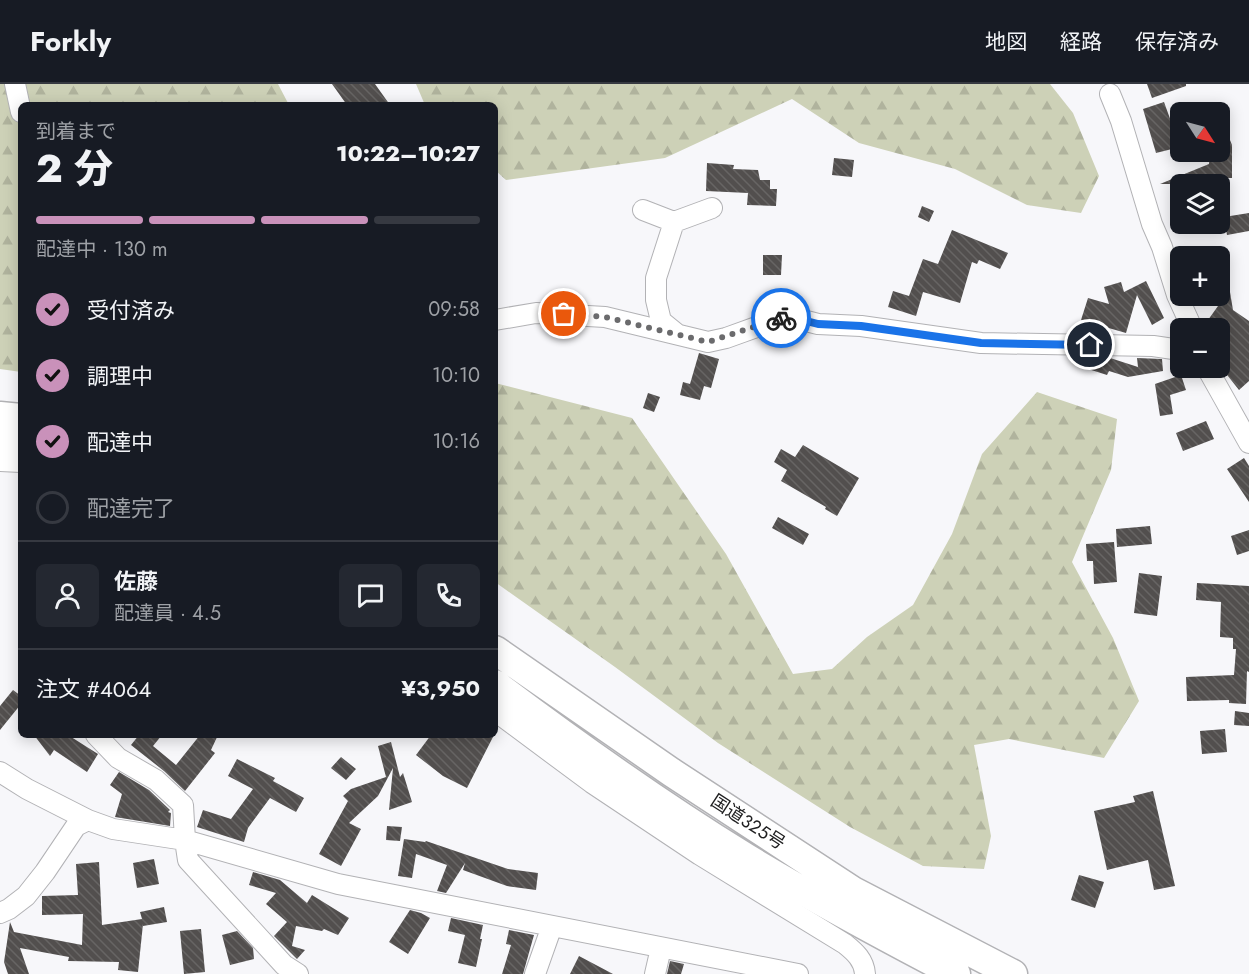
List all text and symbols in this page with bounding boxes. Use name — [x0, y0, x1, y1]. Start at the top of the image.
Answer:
text: Forkly — [30, 21, 111, 62]
text: 地図 — [985, 27, 1027, 57]
text: 経路 — [1060, 27, 1102, 57]
text: 保存済み — [1135, 27, 1219, 57]
north arrow — [1170, 102, 1230, 162]
map controls — [1170, 102, 1230, 378]
text: 到着まで — [36, 117, 116, 146]
text: 10:22–10:27 — [336, 137, 480, 169]
text: 2 分 — [36, 140, 113, 197]
button: layers — [1170, 174, 1230, 234]
text: 配達中 · 130 m — [36, 235, 168, 264]
button: + — [1170, 246, 1230, 306]
pin — [538, 288, 589, 339]
courier — [751, 288, 811, 348]
icon: check — [36, 293, 69, 326]
text: 受付済み — [87, 294, 175, 326]
text: 09:58 — [428, 295, 480, 324]
icon: bag — [547, 297, 580, 330]
icon: bike — [765, 302, 798, 335]
button: − — [1170, 318, 1230, 378]
pin — [1064, 319, 1115, 370]
icon: home — [1073, 328, 1106, 361]
icon: check — [36, 359, 69, 392]
text: 調理中 — [87, 360, 153, 392]
text: 10:10 — [432, 361, 480, 390]
icon: check — [36, 425, 69, 458]
text: 配達中 — [87, 426, 153, 458]
text: 10:16 — [432, 427, 480, 456]
text: 配達完了 — [87, 492, 175, 524]
button: person — [36, 564, 99, 627]
button: chat — [339, 564, 402, 627]
button: phone — [417, 564, 480, 627]
text: 佐藤 — [114, 565, 158, 597]
text: 配達員 · 4.5 — [114, 599, 221, 628]
text: ¥3,950 — [401, 672, 480, 704]
text: 注文 #4064 — [36, 673, 151, 705]
street label: 国道325号 — [706, 788, 790, 856]

